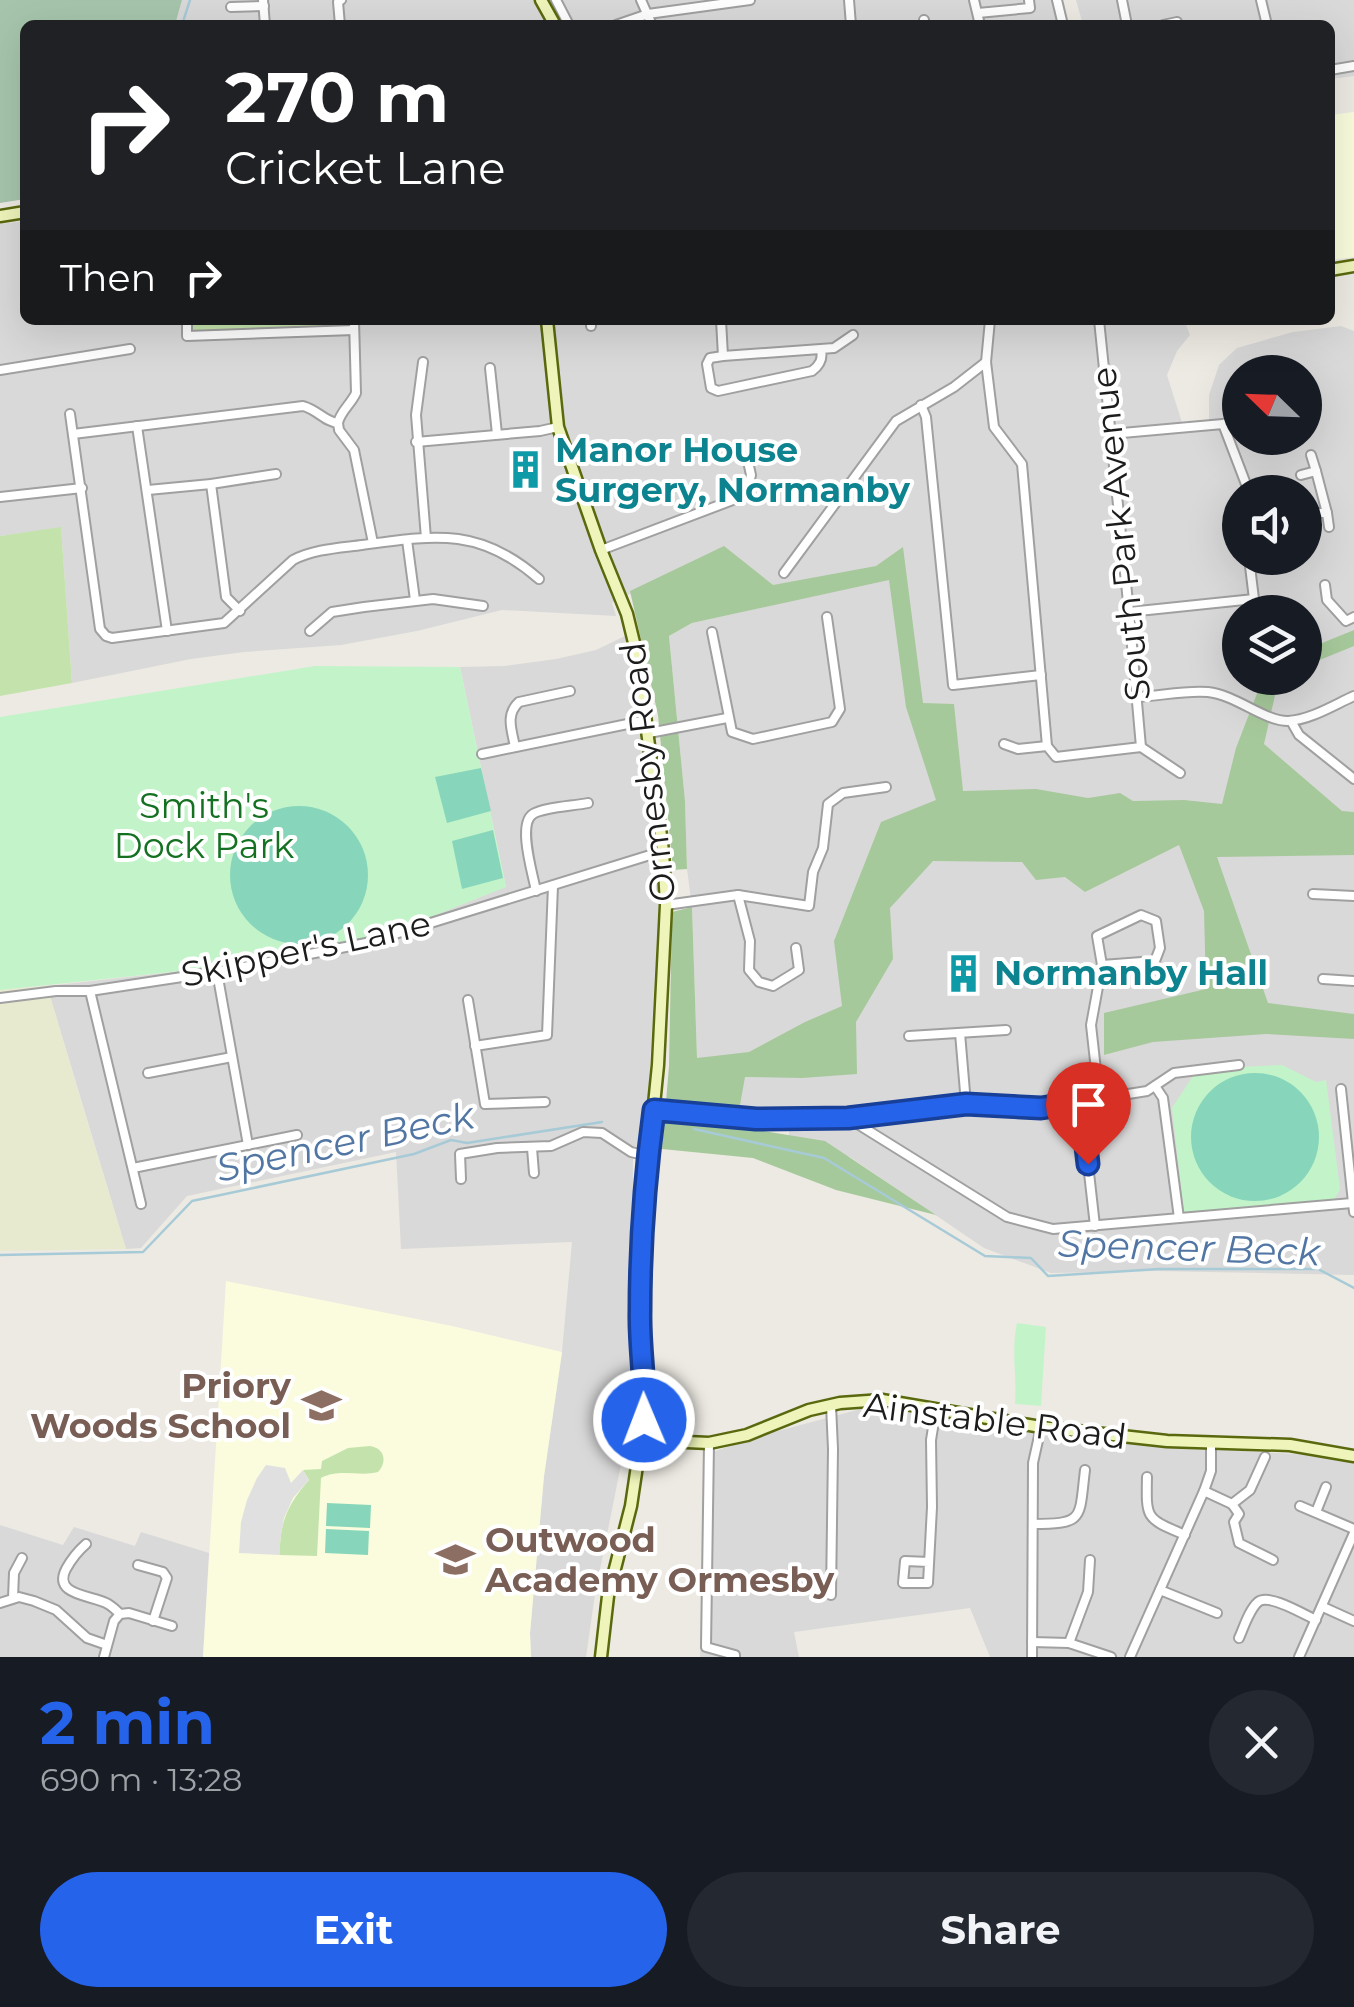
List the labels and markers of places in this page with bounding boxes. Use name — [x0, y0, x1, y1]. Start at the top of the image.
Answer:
place label: Manor House Surgery, Normanby — [555, 428, 911, 511]
building icon: Manor House Surgery, Normanby — [504, 449, 546, 491]
place label: Normanby Hall — [994, 951, 1268, 994]
building icon: Normanby Hall — [943, 952, 985, 994]
pin — [1046, 1062, 1131, 1165]
place label: Priory Woods School — [30, 1364, 292, 1447]
school or university icon: Priory Woods School — [300, 1385, 342, 1427]
place label: Outwood Academy Ormesby — [484, 1518, 835, 1601]
school or university icon: Outwood Academy Ormesby — [434, 1539, 476, 1581]

